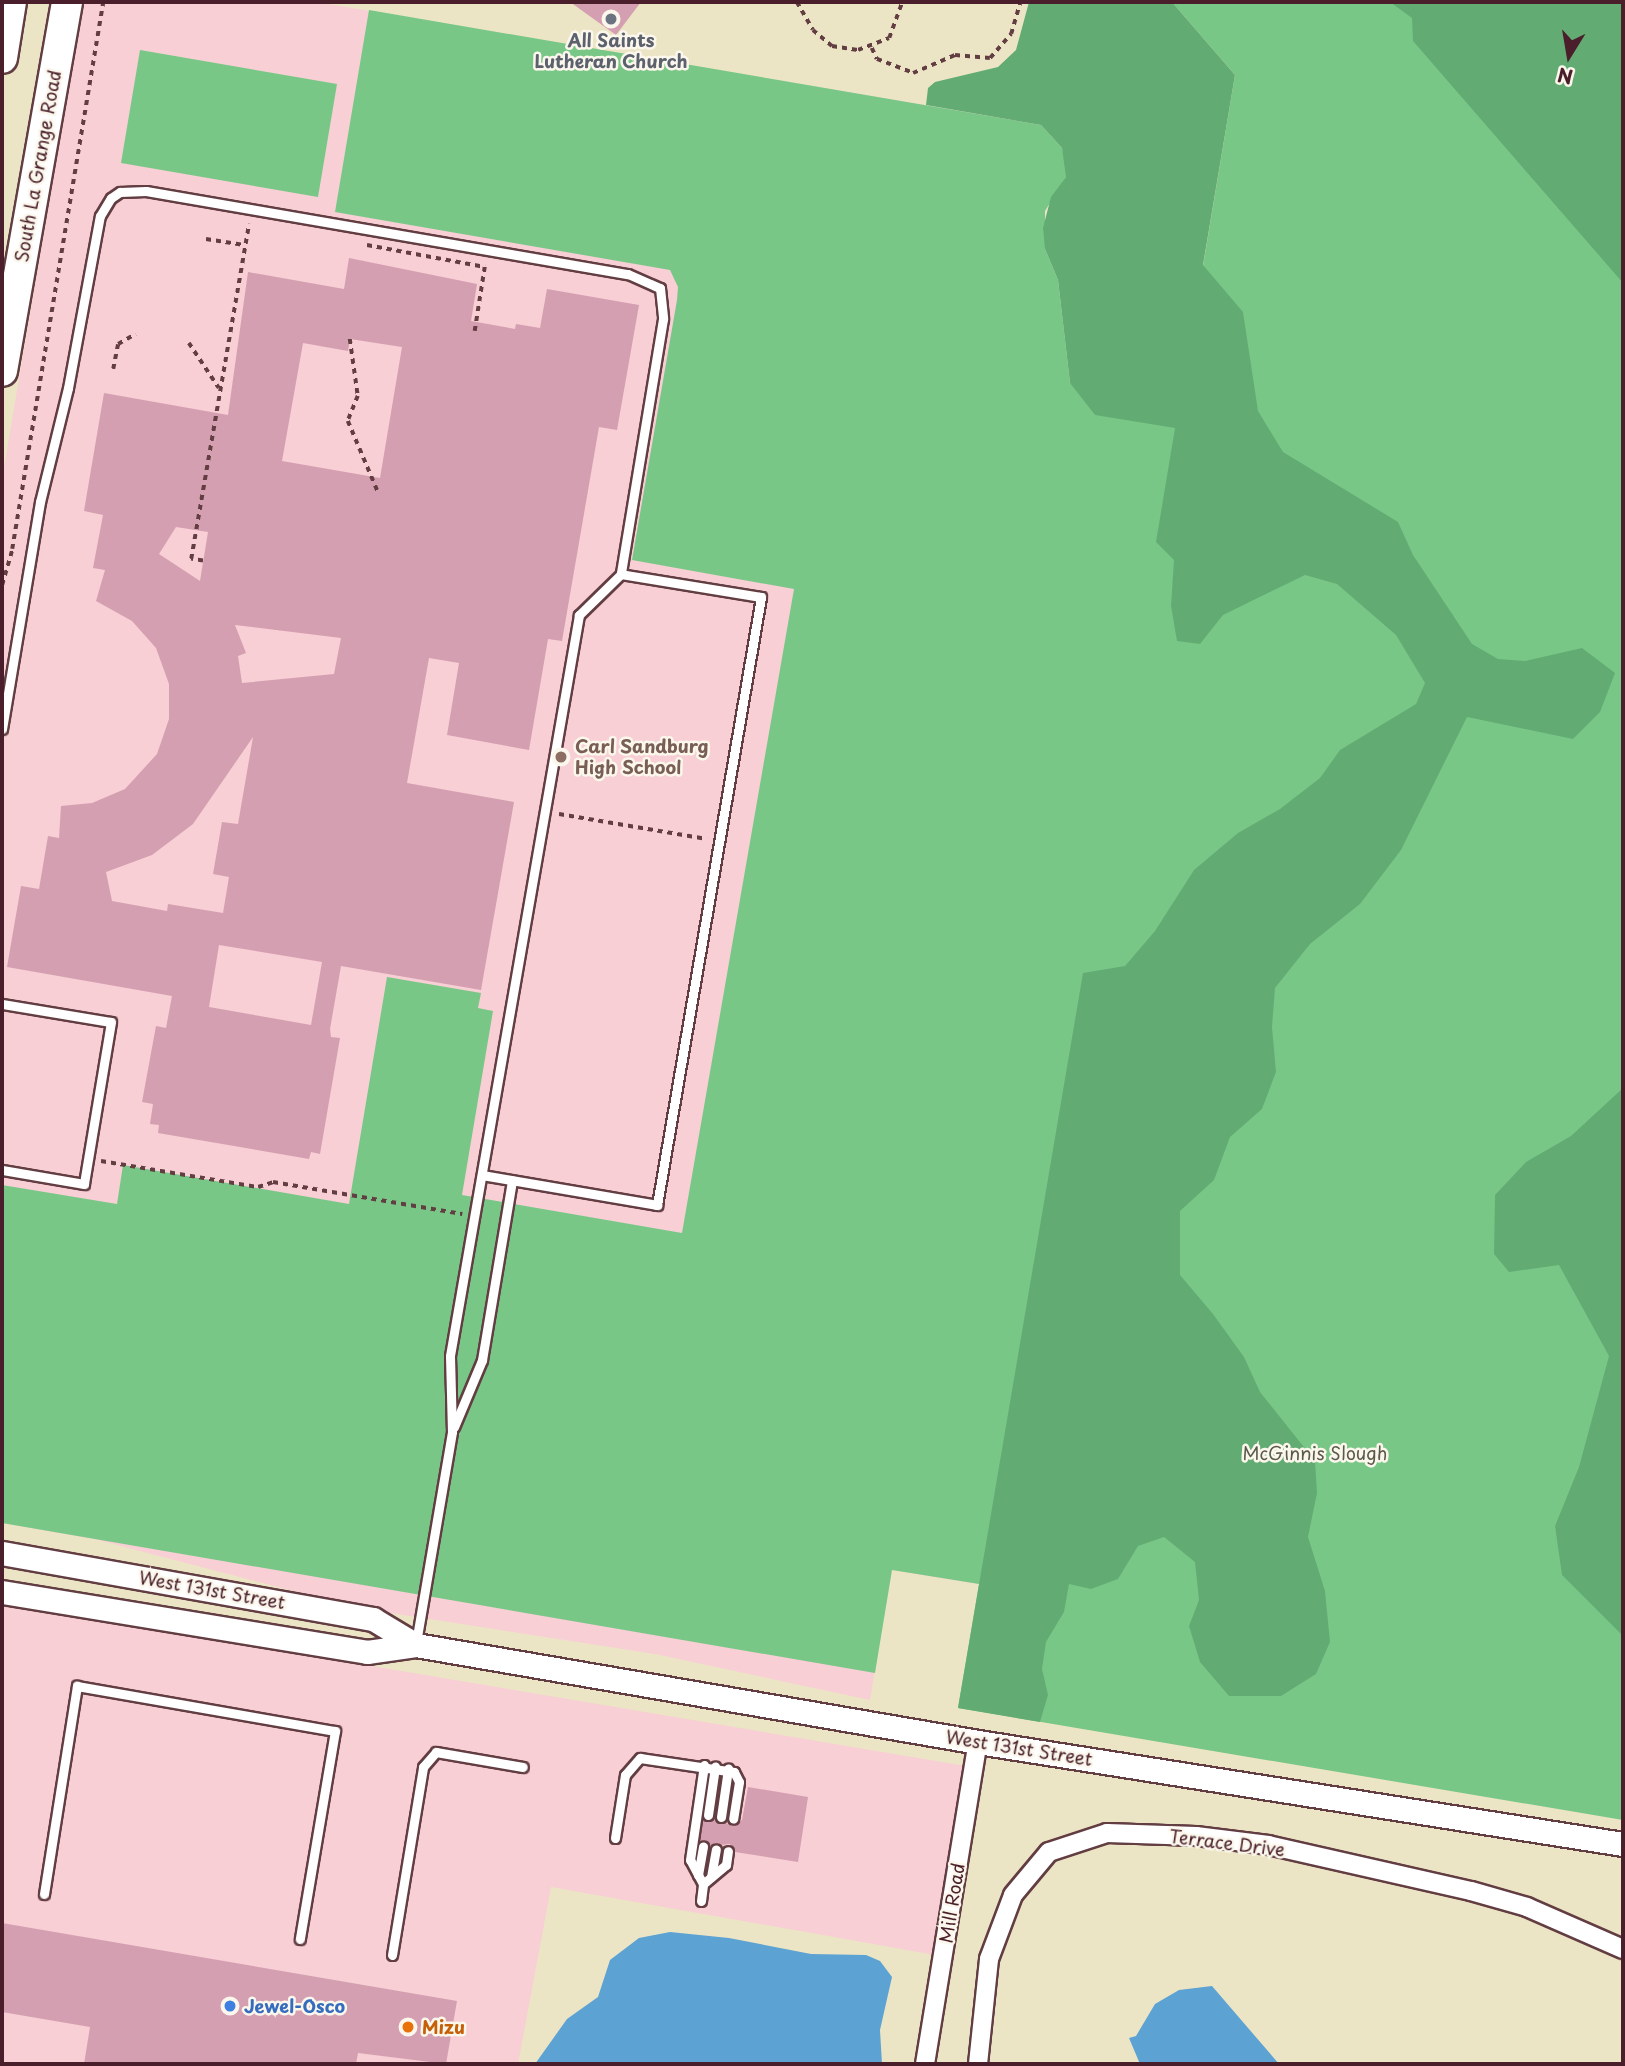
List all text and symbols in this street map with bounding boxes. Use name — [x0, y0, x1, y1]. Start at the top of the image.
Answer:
marker: All Saints Lutheran Church — [603, 11, 619, 27]
north arrow — [1534, 21, 1604, 91]
place label: All Saints Lutheran Church — [534, 30, 688, 72]
text: N — [1555, 61, 1575, 92]
street label: South La Grange Road — [10, 67, 66, 265]
place label: Carl Sandburg High School — [575, 736, 708, 778]
marker: Carl Sandburg High School — [553, 749, 569, 765]
park label: McGinnis Slough — [1243, 1442, 1387, 1464]
street label: West 131st Street — [136, 1566, 288, 1614]
street label: West 131st Street — [943, 1726, 1095, 1770]
street label: Terrace Drive — [1168, 1825, 1286, 1861]
street label: Mill Road — [935, 1861, 969, 1945]
place label: Jewel-Osco — [244, 1995, 345, 2017]
marker: Jewel-Osco — [222, 1998, 238, 2014]
place label: Mizu — [422, 2016, 465, 2038]
marker: Mizu — [400, 2019, 416, 2035]

